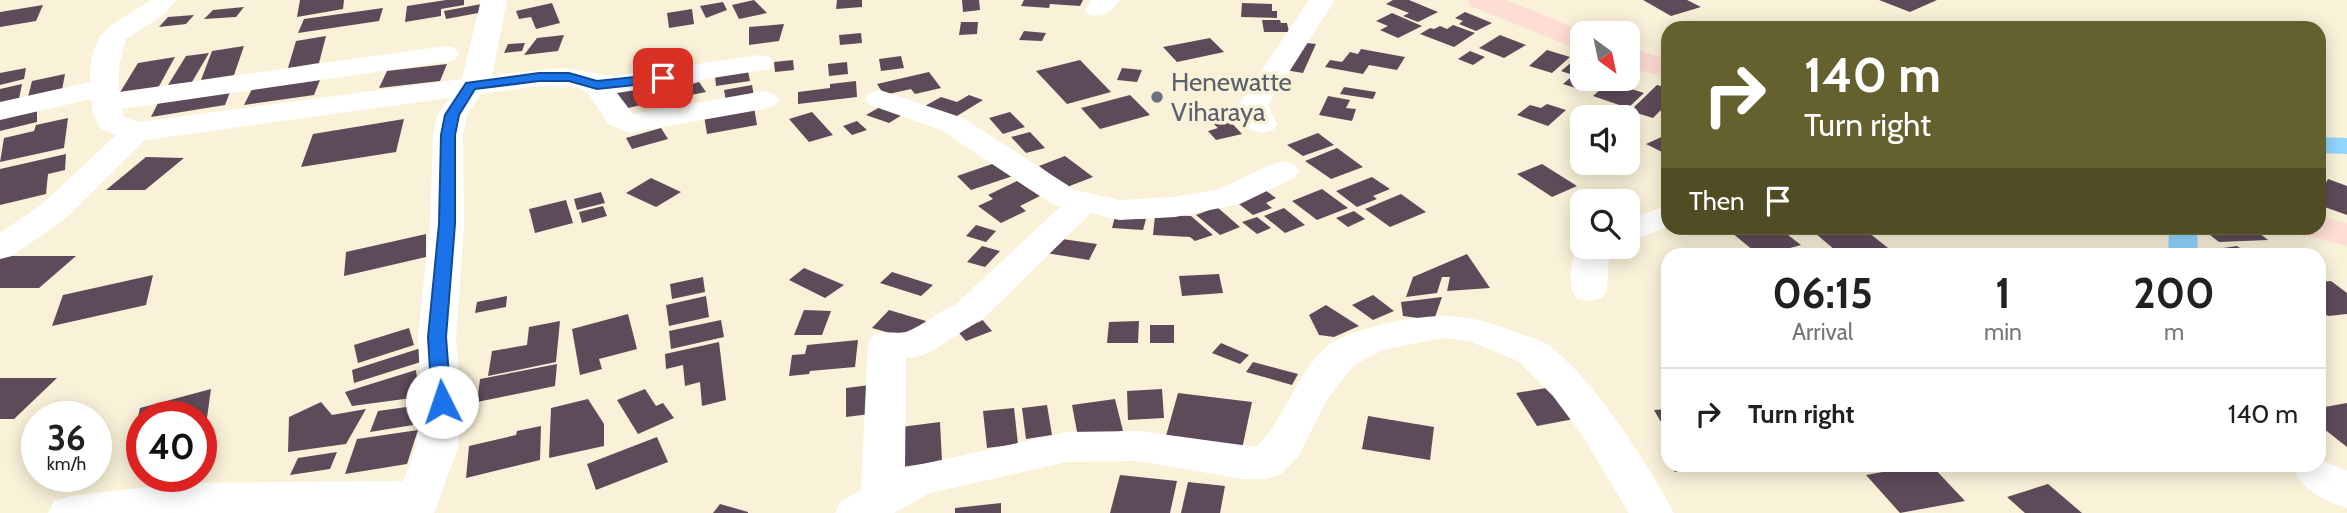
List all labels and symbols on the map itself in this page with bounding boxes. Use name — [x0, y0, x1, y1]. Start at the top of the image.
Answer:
north arrow — [1570, 21, 1640, 91]
pin — [633, 48, 693, 108]
place label: Henewatte Viharaya — [1171, 66, 1292, 128]
marker: Henewatte Viharaya — [1149, 89, 1165, 105]
position arrow — [405, 365, 479, 439]
speed limit sign: 40 — [126, 401, 217, 492]

